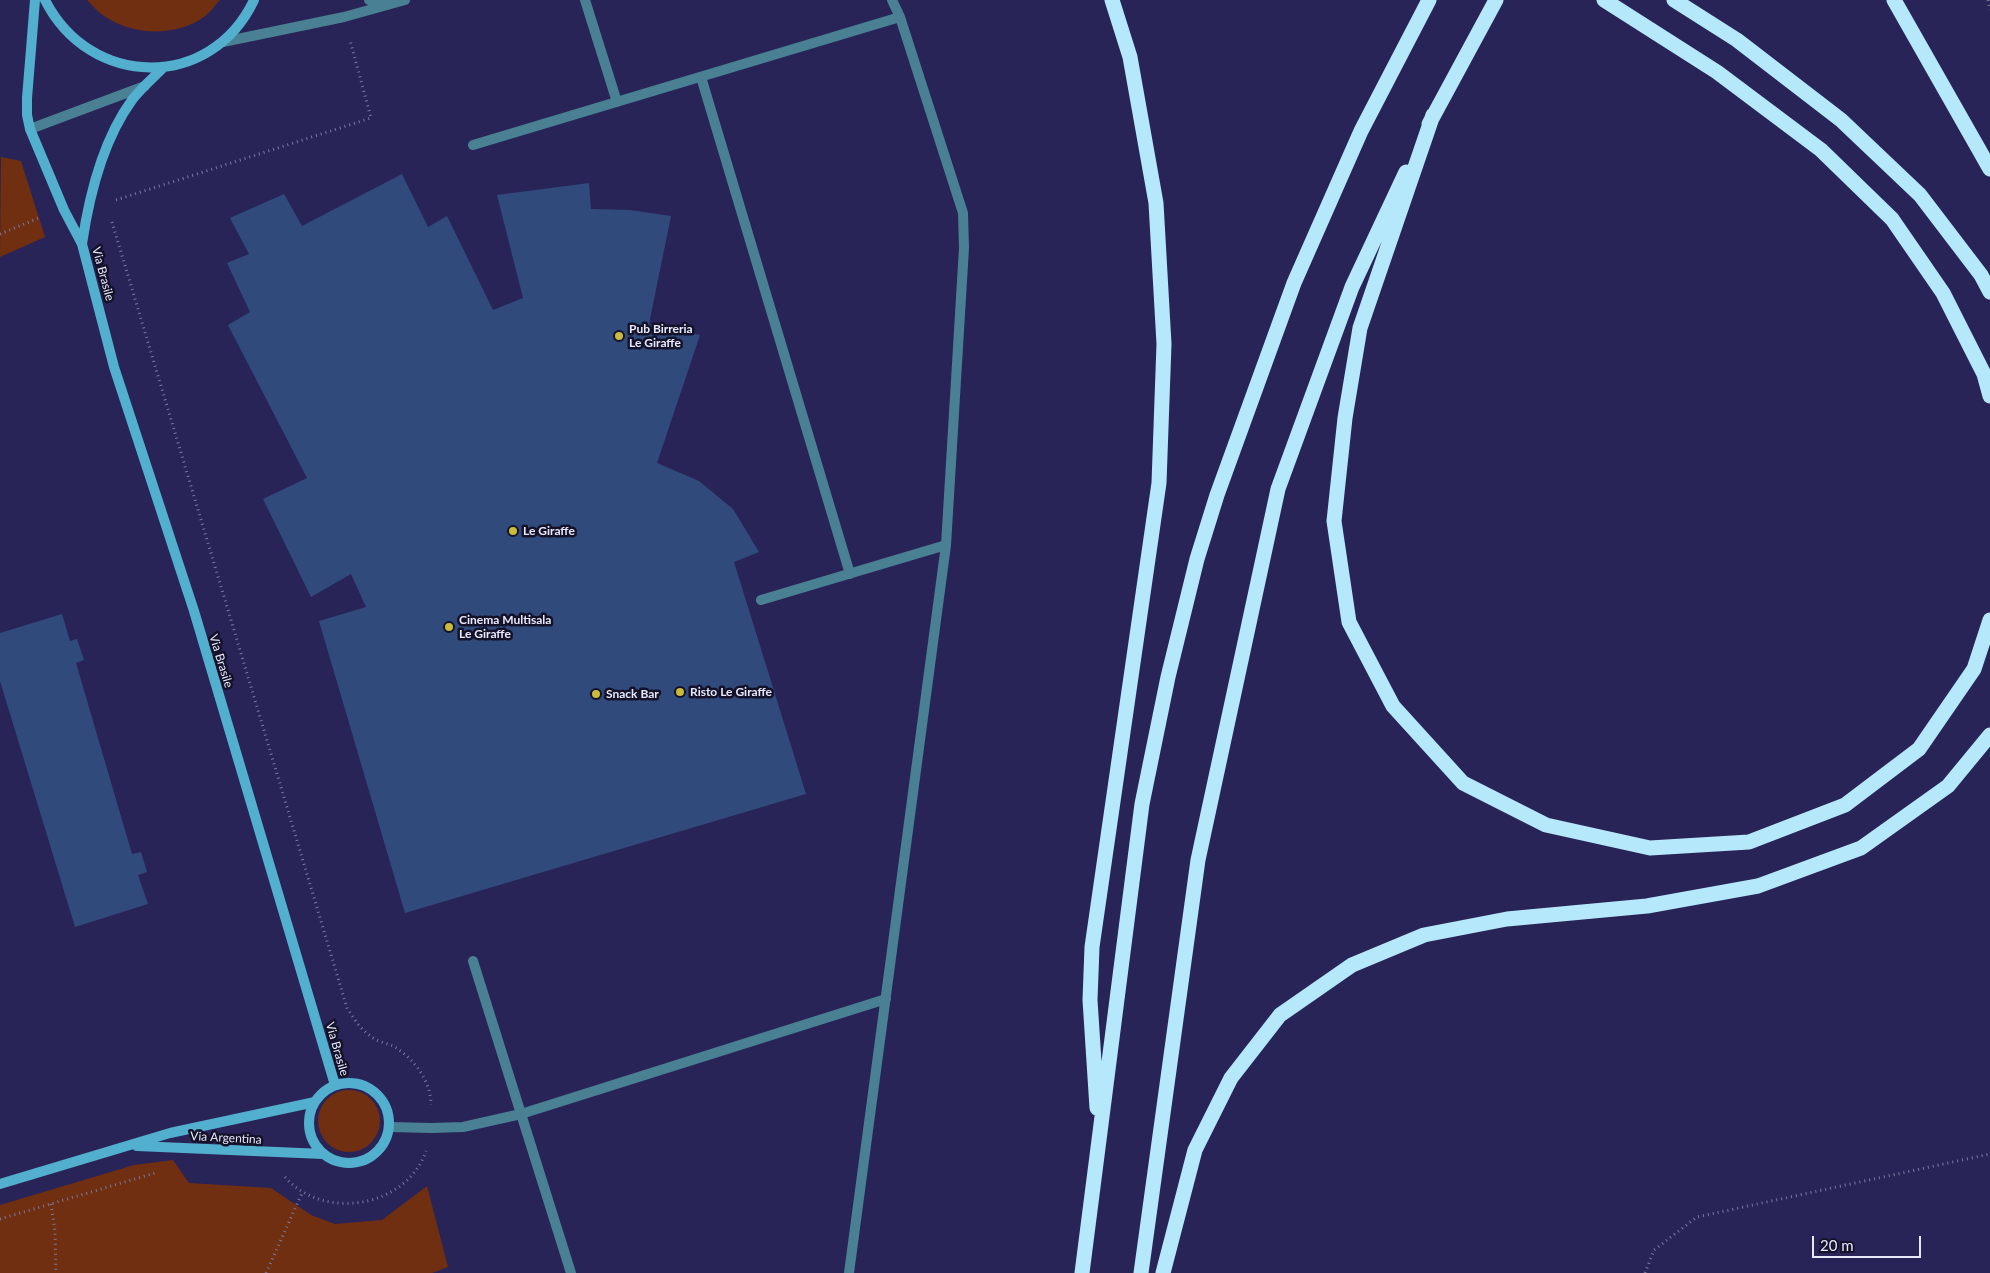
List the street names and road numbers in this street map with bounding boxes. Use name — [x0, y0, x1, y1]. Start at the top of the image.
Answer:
street label: Via Brasile — [89, 246, 117, 302]
street label: Via Brasile — [206, 633, 236, 689]
street label: Via Brasile — [322, 1021, 352, 1077]
street label: Via Argentina — [190, 1129, 262, 1147]

